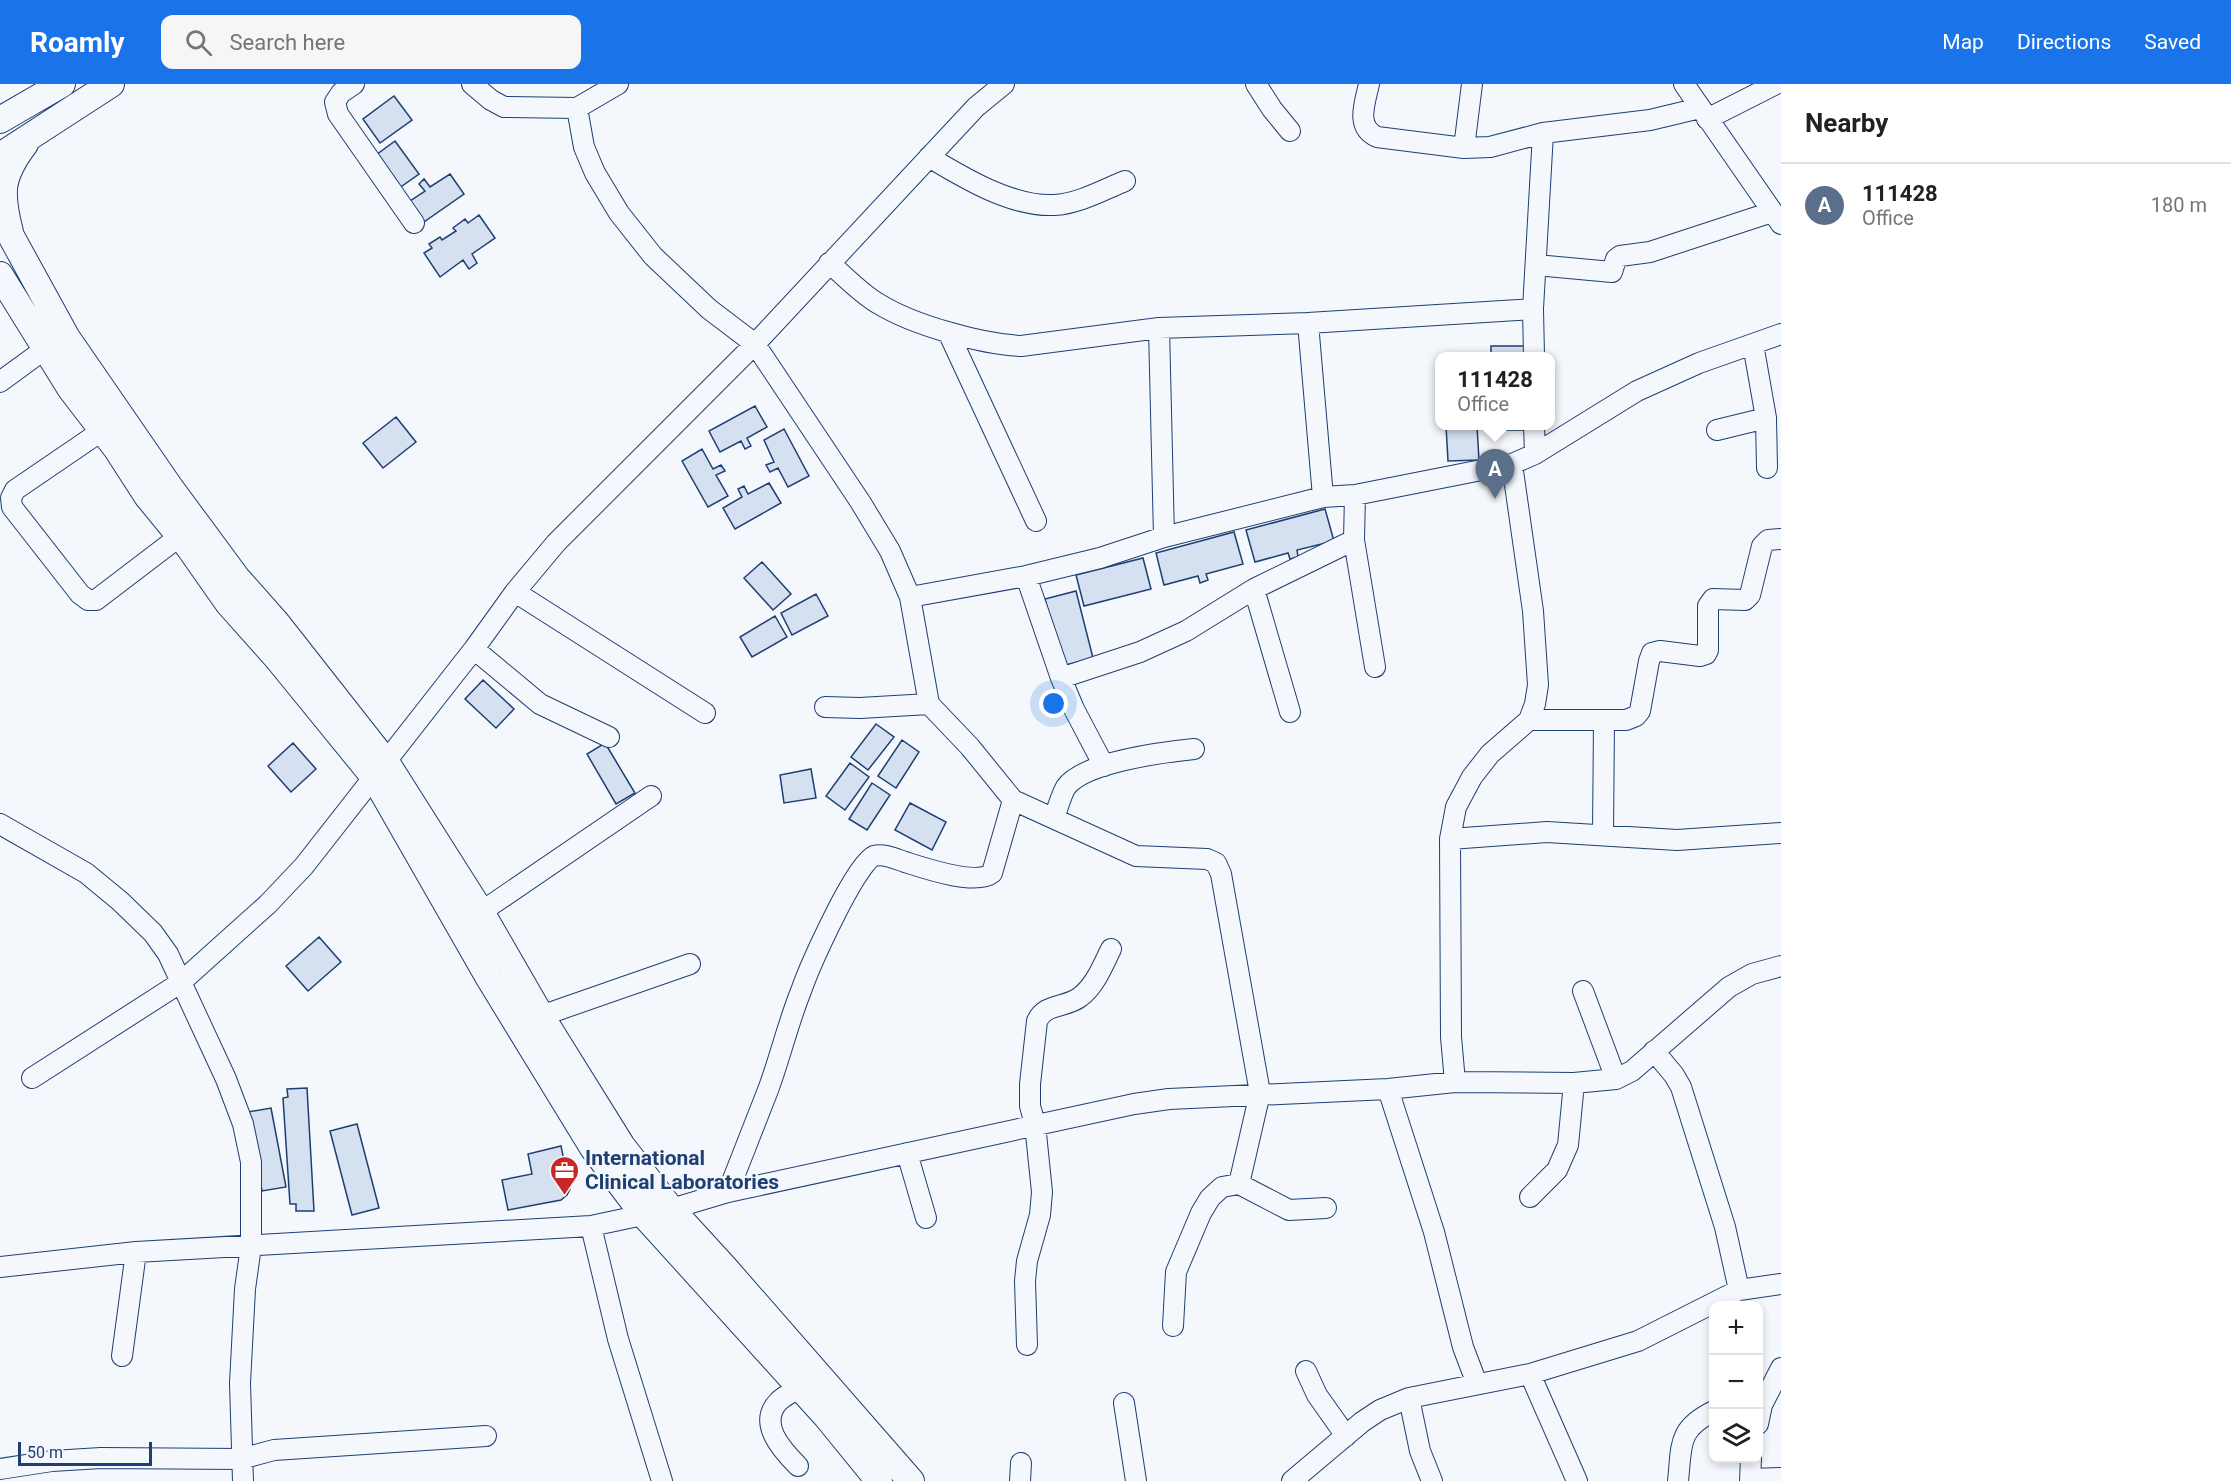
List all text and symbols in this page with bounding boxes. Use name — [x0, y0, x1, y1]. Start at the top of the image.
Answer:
search box — [161, 15, 581, 69]
text: Roamly — [30, 26, 125, 59]
icon: search — [182, 26, 215, 59]
text: Search here — [230, 30, 345, 55]
text: Map — [1942, 30, 1984, 54]
text: Directions — [2017, 30, 2111, 54]
text: Saved — [2144, 30, 2201, 54]
text: Nearby — [1805, 108, 1888, 138]
text: 111428 — [1862, 181, 1938, 206]
text: A — [1818, 193, 1831, 217]
text: 180 m — [2151, 193, 2207, 217]
text: Office — [1862, 206, 1914, 230]
popup — [1435, 352, 1555, 430]
text: 111428 — [1457, 367, 1533, 392]
text: Office — [1457, 392, 1509, 416]
pin: A — [1476, 450, 1514, 499]
your location — [1039, 689, 1068, 718]
place label: International Clinical Laboratories — [585, 1146, 779, 1194]
office icon: International Clinical Laboratories — [548, 1154, 580, 1196]
map controls — [1709, 1301, 1763, 1463]
button: + — [1709, 1301, 1763, 1355]
button: − — [1709, 1355, 1763, 1409]
button: layers — [1709, 1409, 1763, 1463]
scale bar — [18, 1439, 152, 1466]
text: 50 m — [27, 1443, 63, 1462]

